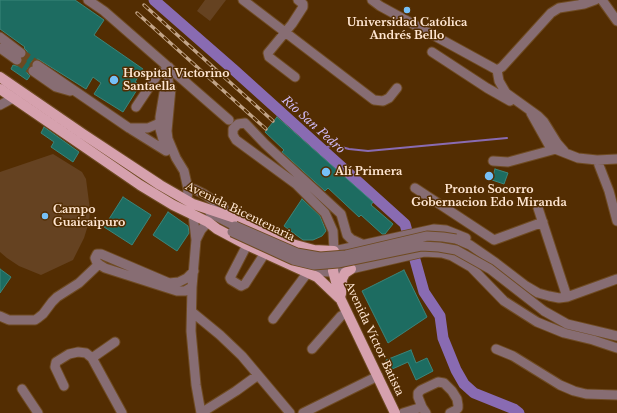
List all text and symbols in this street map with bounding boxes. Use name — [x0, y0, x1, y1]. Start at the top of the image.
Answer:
marker: Universidad Católica Andrés Bello — [402, 5, 412, 15]
place label: Universidad Católica Andrés Bello — [347, 16, 467, 42]
place label: Hospital Victorino Santaella — [123, 67, 230, 93]
marker: Hospital Victorino Santaella — [108, 74, 120, 86]
water label: Río San Pedro — [279, 93, 347, 157]
place label: Alí Primera — [335, 165, 402, 179]
marker: Alí Primera — [320, 166, 332, 178]
marker: Pronto Socorro Gobernacion Edo Miranda — [483, 170, 495, 182]
street label: Avenida Bicentenaria — [183, 180, 297, 244]
place label: Pronto Socorro Gobernacion Edo Miranda — [411, 183, 567, 209]
place label: Campo Guaicaipuro — [53, 203, 125, 229]
marker: Campo Guaicaipuro — [40, 211, 50, 221]
street label: Avenida Víctor Batista — [342, 280, 406, 398]

